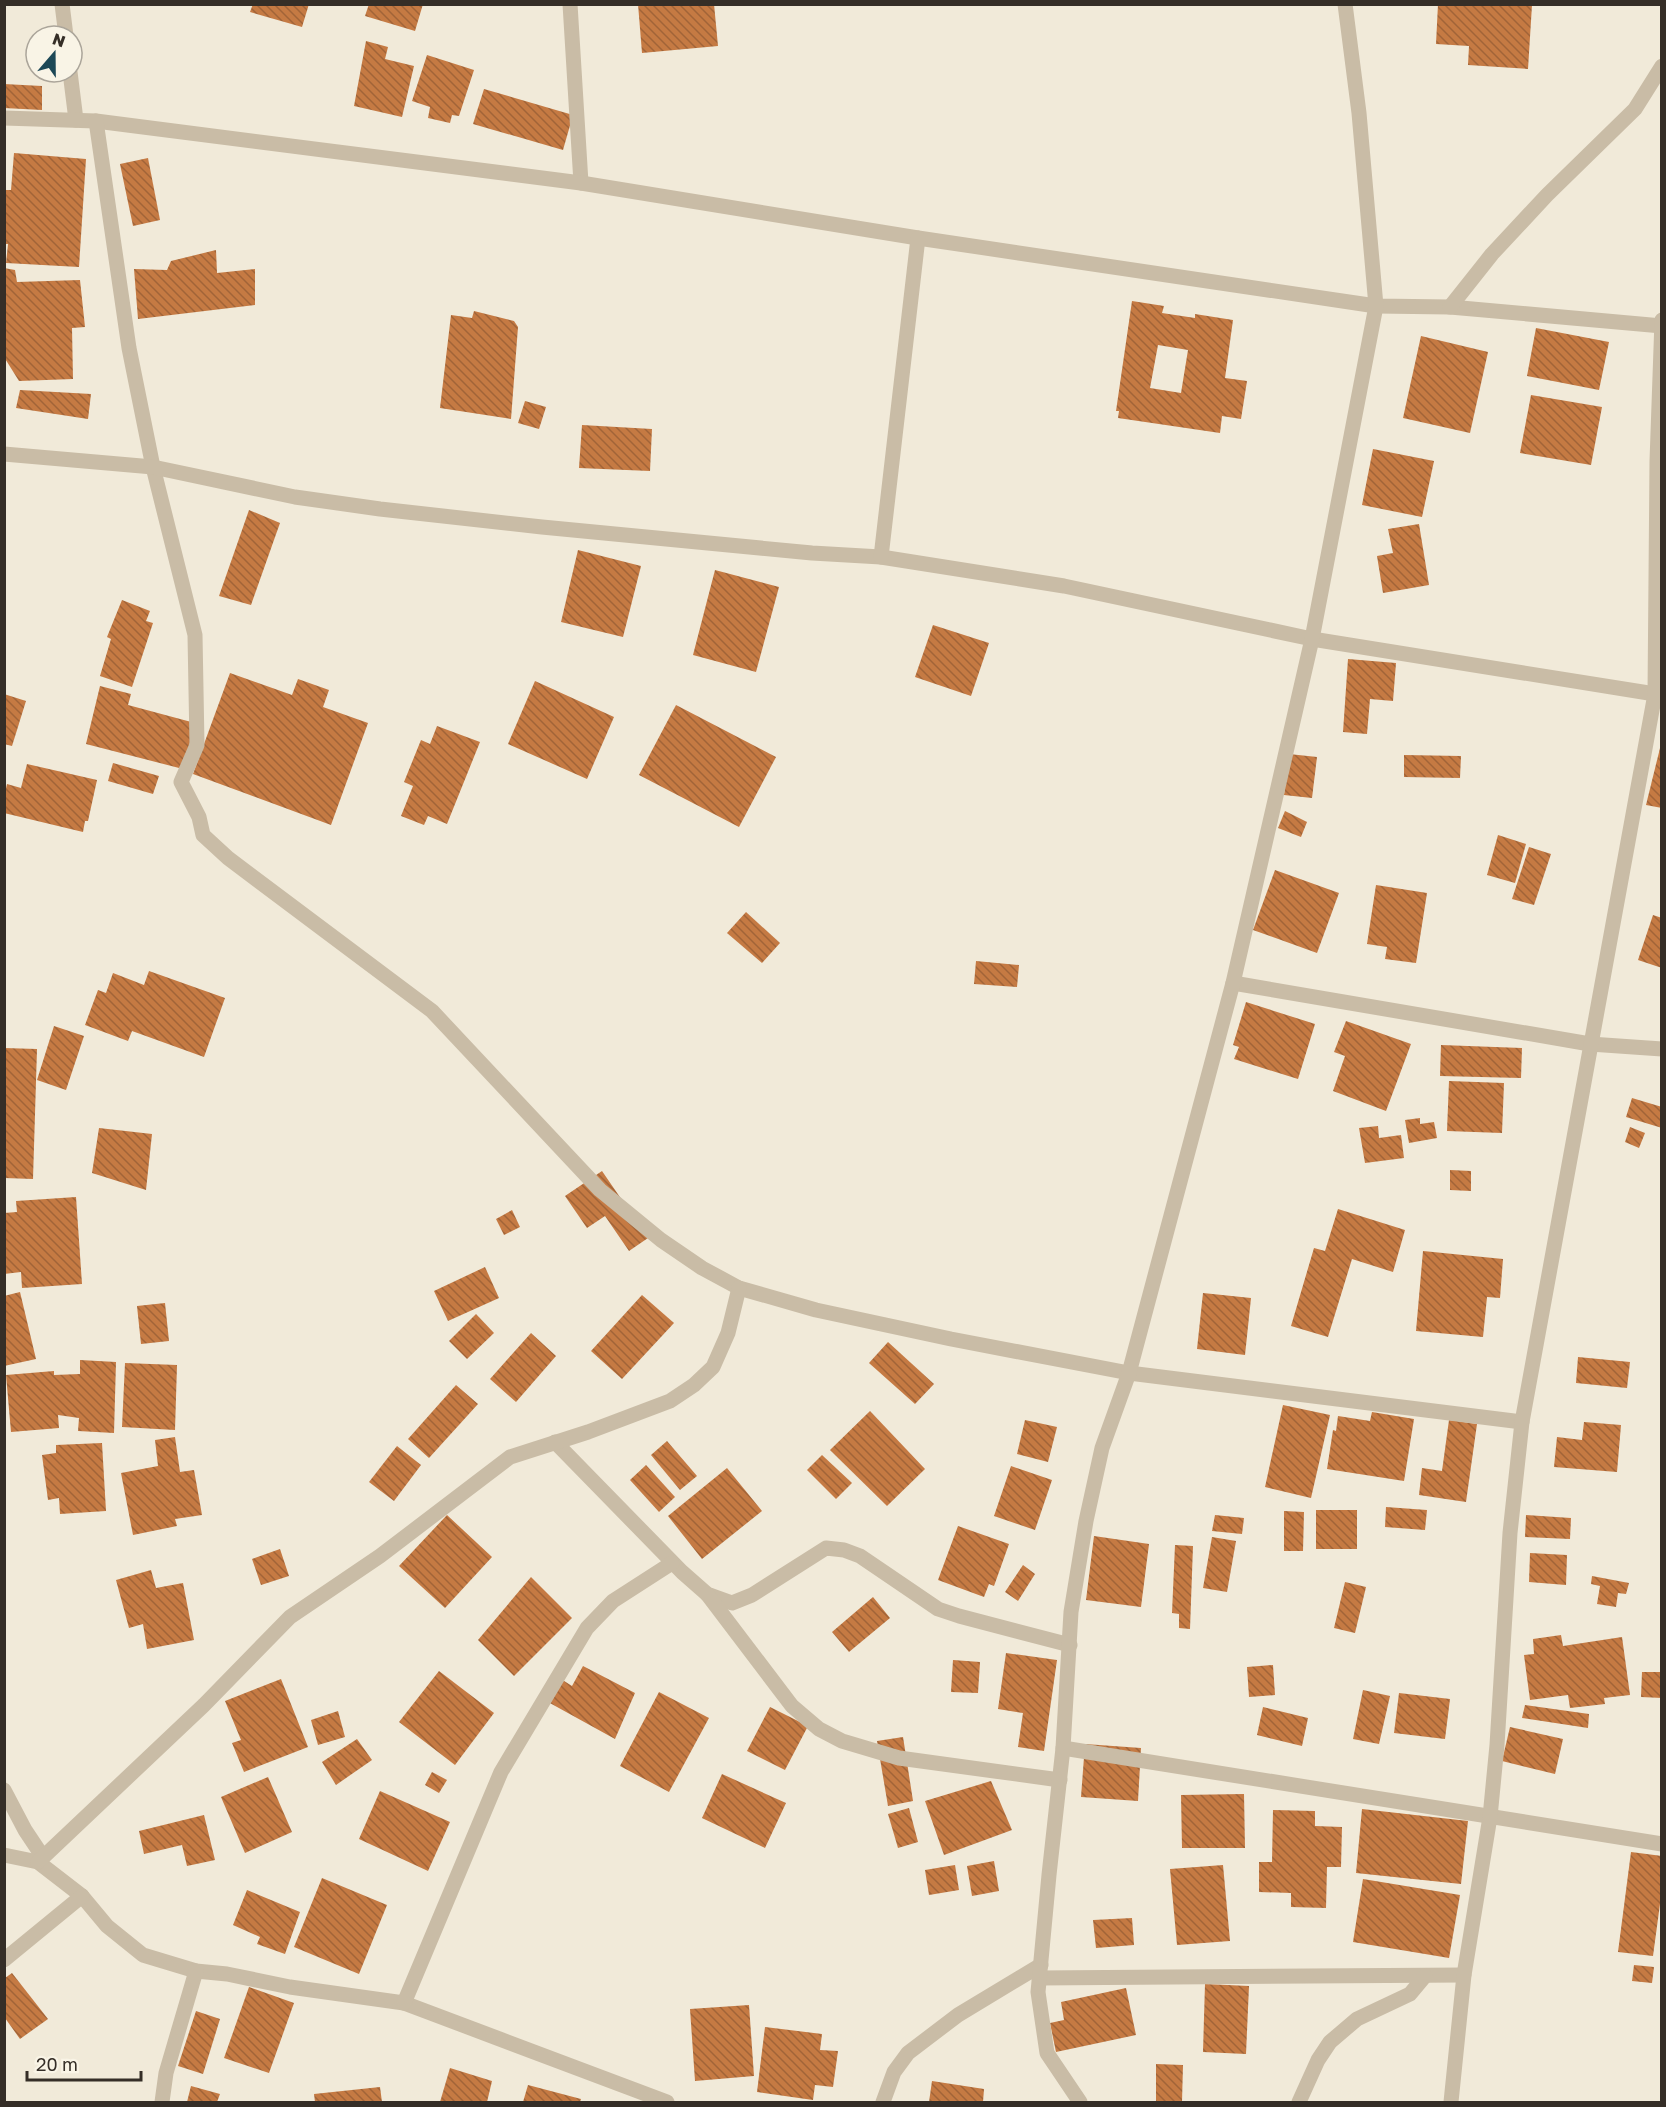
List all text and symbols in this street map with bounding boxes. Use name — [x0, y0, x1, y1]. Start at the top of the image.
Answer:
north arrow — [24, 24, 84, 84]
text: N — [50, 28, 68, 51]
scale bar — [27, 2044, 141, 2082]
text: 20 m — [36, 2053, 78, 2075]

